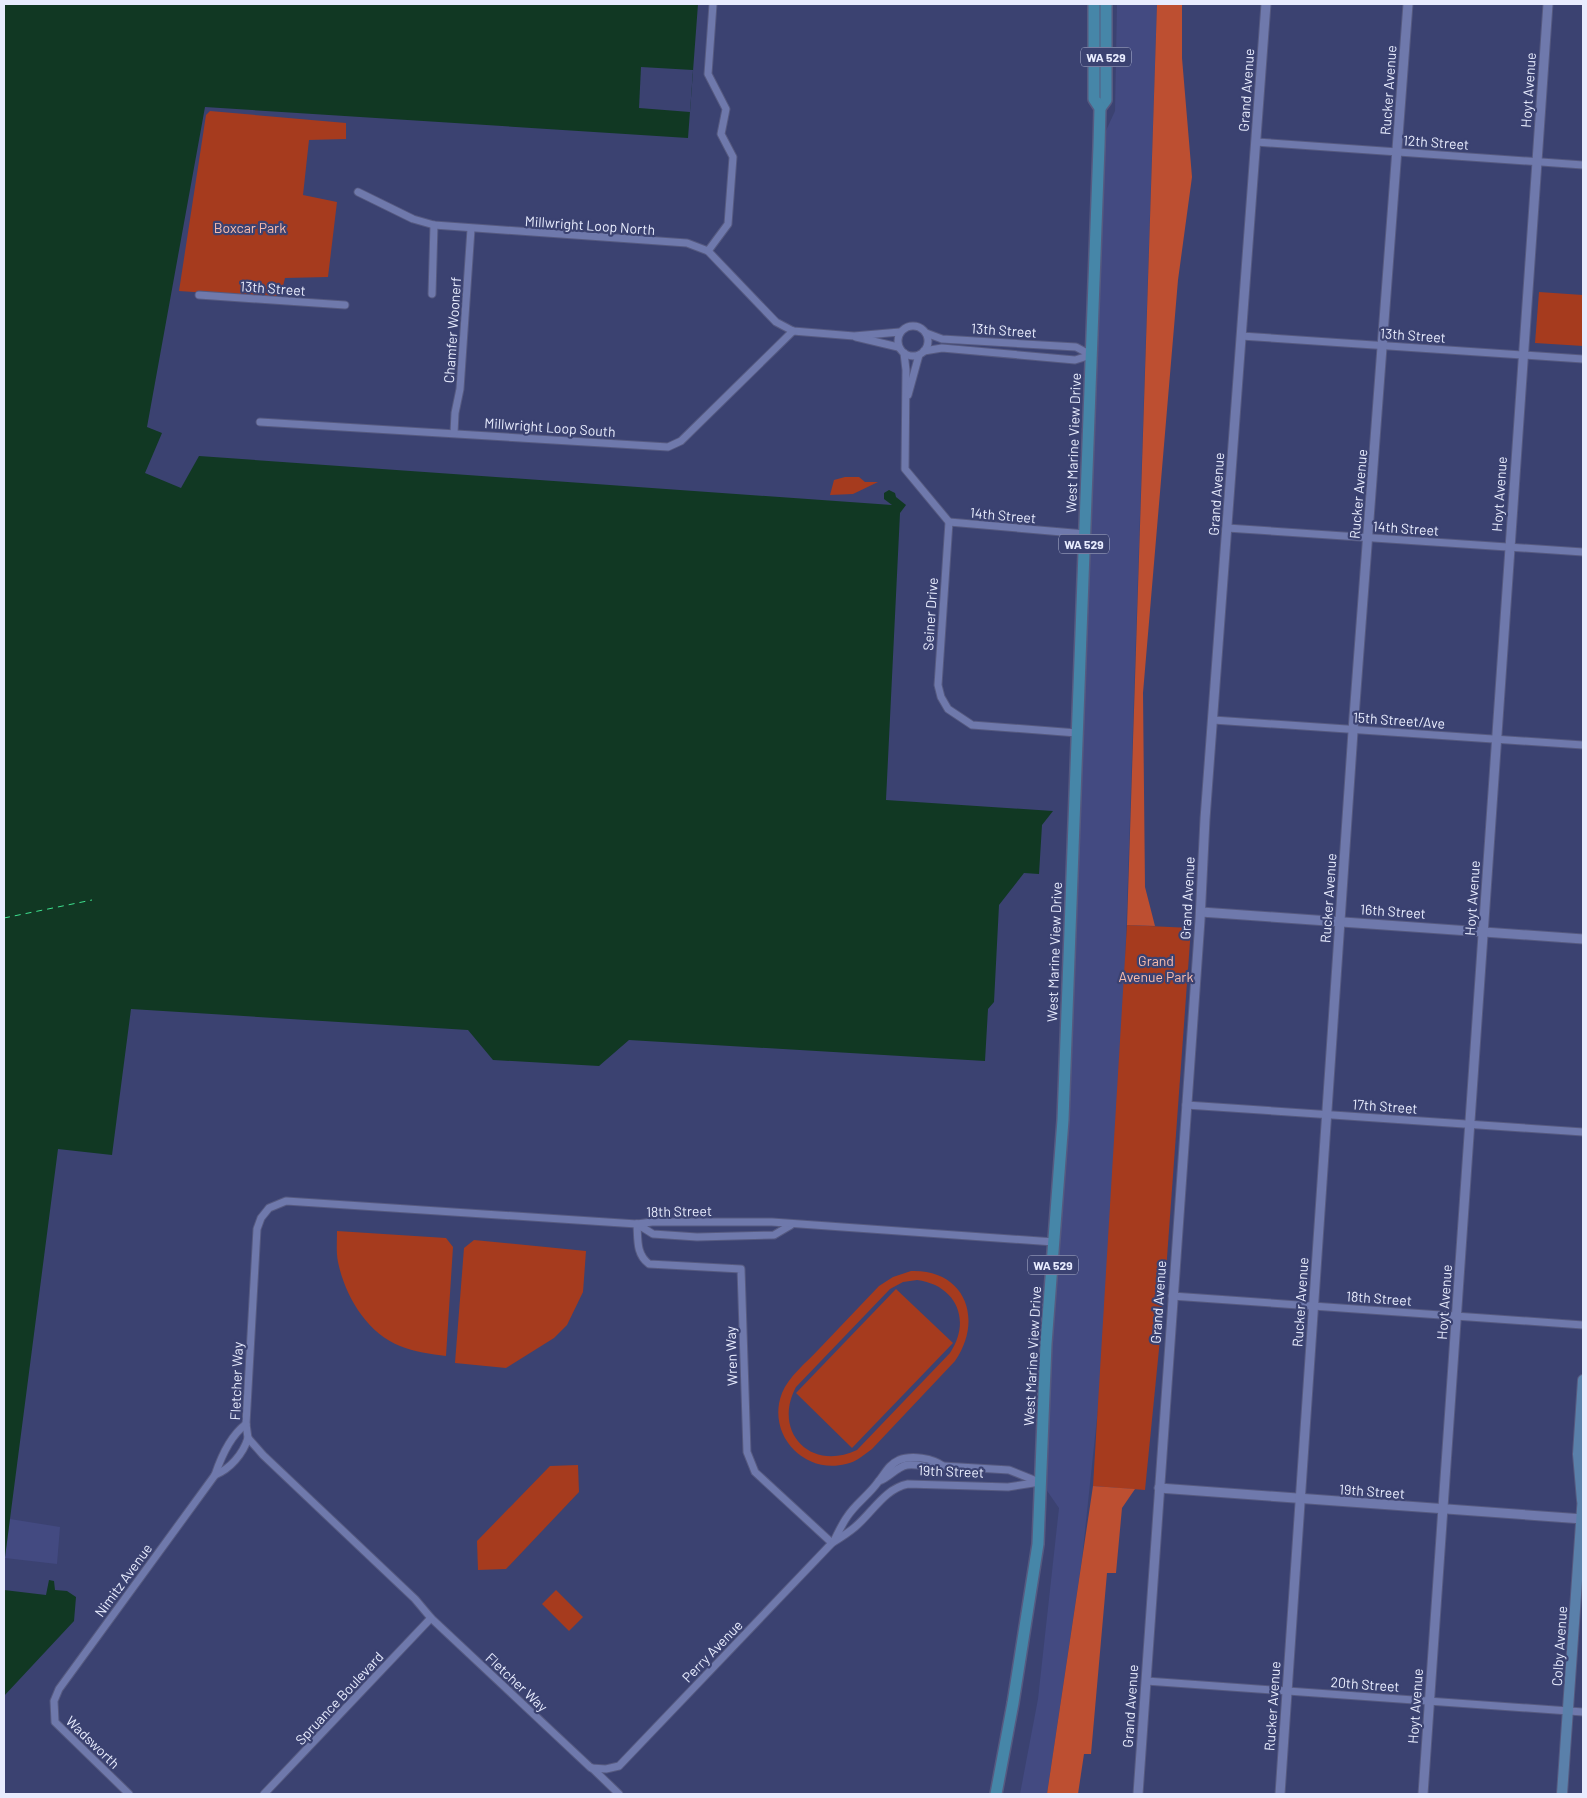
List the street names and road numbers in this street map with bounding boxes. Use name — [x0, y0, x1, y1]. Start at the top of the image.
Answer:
street label: Rucker Avenue — [1376, 45, 1400, 135]
road number: WA 529 — [1081, 48, 1131, 66]
street label: Grand Avenue — [1235, 48, 1257, 132]
street label: Hoyt Avenue — [1517, 52, 1539, 128]
street label: 12th Street — [1402, 131, 1470, 153]
street label: Millwright Loop North — [524, 212, 656, 238]
street label: Chamfer Woonerf — [440, 276, 464, 384]
street label: 13th Street — [240, 277, 306, 299]
street label: 13th Street — [971, 319, 1037, 341]
street label: 13th Street — [1380, 324, 1446, 346]
street label: West Marine View Drive — [1062, 373, 1084, 513]
street label: Millwright Loop South — [484, 414, 616, 440]
street label: Rucker Avenue — [1346, 448, 1370, 540]
street label: Grand Avenue — [1205, 452, 1227, 536]
street label: Hoyt Avenue — [1488, 456, 1510, 532]
street label: 14th Street — [969, 504, 1037, 526]
street label: 14th Street — [1372, 517, 1440, 539]
road number: WA 529 — [1059, 534, 1109, 554]
street label: Seiner Drive — [919, 577, 941, 651]
street label: 15th Street/Ave — [1352, 708, 1446, 732]
street label: Rucker Avenue — [1316, 853, 1340, 943]
street label: Grand Avenue — [1176, 856, 1198, 940]
street label: Hoyt Avenue — [1461, 860, 1483, 936]
street label: West Marine View Drive — [1043, 882, 1065, 1022]
street label: 16th Street — [1360, 900, 1426, 922]
street label: 17th Street — [1352, 1095, 1418, 1117]
street label: 18th Street — [646, 1202, 712, 1220]
road number: WA 529 — [1028, 1256, 1078, 1274]
street label: Rucker Avenue — [1288, 1257, 1312, 1347]
street label: Grand Avenue — [1147, 1260, 1169, 1344]
street label: Hoyt Avenue — [1433, 1264, 1455, 1340]
street label: West Marine View Drive — [1020, 1286, 1044, 1426]
street label: 18th Street — [1346, 1287, 1412, 1309]
street label: Wren Way — [721, 1325, 741, 1386]
street label: Fletcher Way — [226, 1341, 246, 1421]
street label: 19th Street — [918, 1461, 984, 1481]
street label: 19th Street — [1339, 1480, 1405, 1502]
street label: Nimitz Avenue — [91, 1540, 155, 1620]
street label: Colby Avenue — [1548, 1605, 1570, 1687]
street label: Perry Avenue — [678, 1616, 746, 1686]
street label: Spruance Boulevard — [291, 1648, 387, 1748]
street label: Fletcher Way — [482, 1649, 552, 1715]
street label: Rucker Avenue — [1260, 1661, 1284, 1751]
street label: Grand Avenue — [1119, 1664, 1141, 1748]
street label: Hoyt Avenue — [1404, 1668, 1426, 1744]
street label: 20th Street — [1330, 1673, 1400, 1695]
street label: Wadsworth — [63, 1712, 123, 1772]

